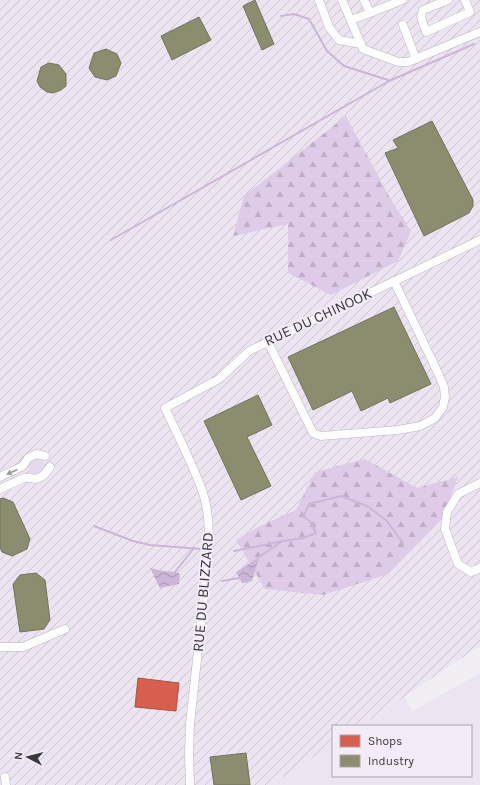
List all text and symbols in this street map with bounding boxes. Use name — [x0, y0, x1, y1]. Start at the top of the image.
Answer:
street label: RUE DU CHINOOK — [261, 284, 375, 350]
one-way arrow — [6, 469, 17, 475]
street label: RUE DU BLIZZARD — [189, 531, 217, 653]
legend — [332, 725, 472, 777]
text: Shops — [368, 734, 402, 748]
north arrow — [8, 737, 48, 777]
text: N — [12, 751, 26, 761]
text: Industry — [368, 754, 414, 768]

